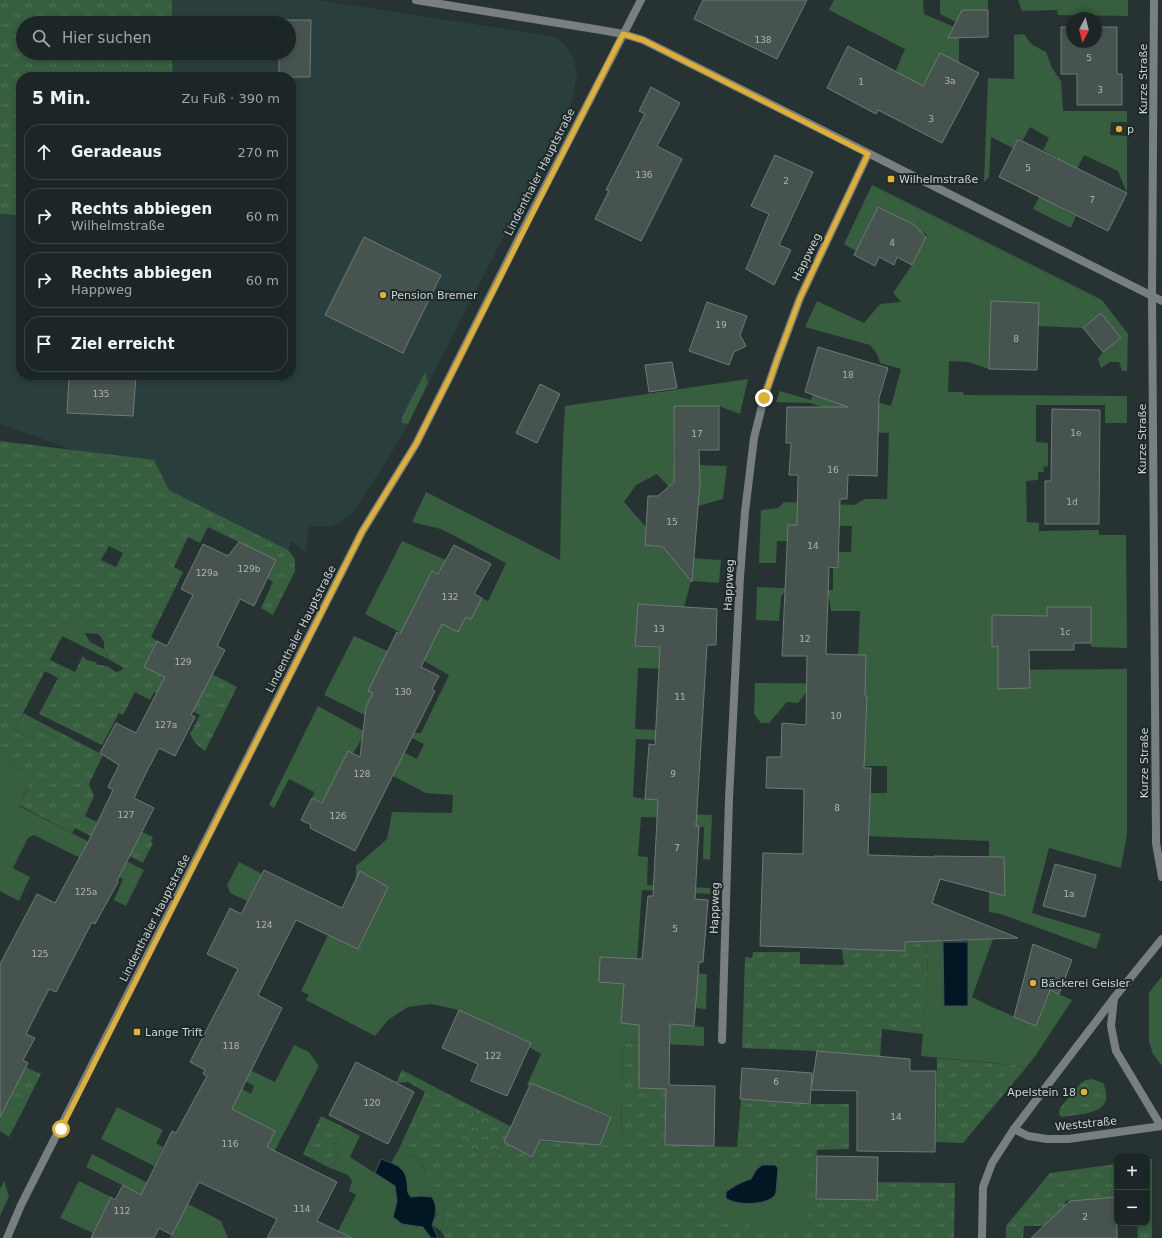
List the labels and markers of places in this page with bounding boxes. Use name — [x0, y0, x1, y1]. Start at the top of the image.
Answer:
place label: p — [1127, 123, 1134, 136]
marker: p — [1114, 124, 1124, 134]
place label: Wilhelmstraße — [899, 173, 978, 186]
marker: Wilhelmstraße — [886, 174, 896, 184]
place label: Pension Bremer — [391, 289, 478, 302]
marker: Pension Bremer — [378, 290, 388, 300]
place label: Bäckerei Geisler — [1041, 977, 1131, 990]
marker: Bäckerei Geisler — [1028, 978, 1038, 988]
place label: Lange Trift — [145, 1026, 203, 1039]
marker: Lange Trift — [132, 1027, 142, 1037]
place label: Apelstein 18 — [1007, 1086, 1076, 1099]
marker: Apelstein 18 — [1079, 1087, 1089, 1097]

